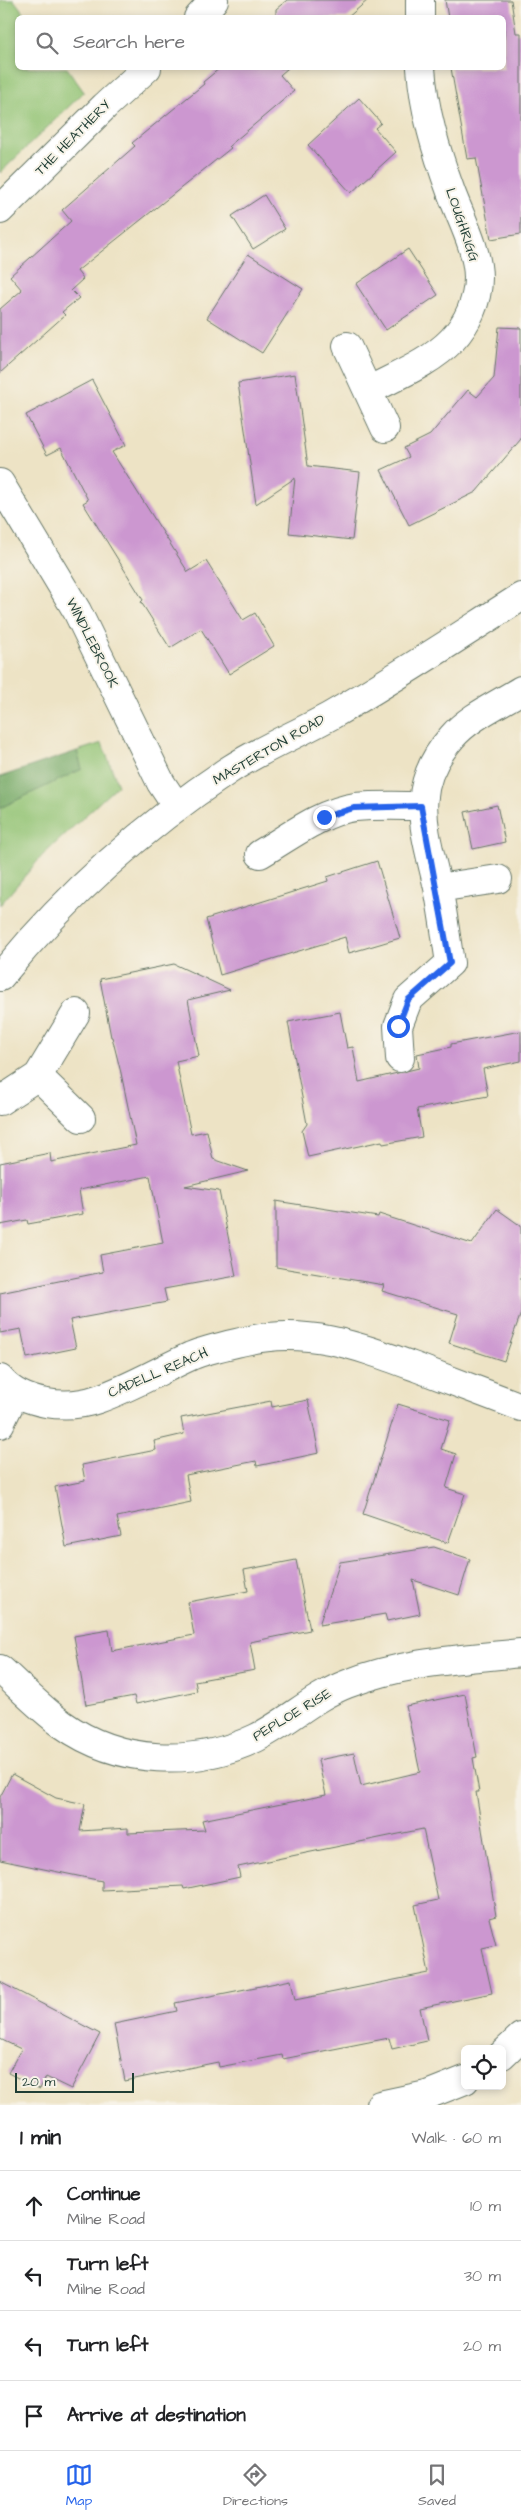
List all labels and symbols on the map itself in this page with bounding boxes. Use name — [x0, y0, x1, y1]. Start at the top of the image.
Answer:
street label: THE HEATHERY — [31, 95, 116, 180]
street label: LOUGHRIGG — [440, 186, 484, 265]
street label: WINDLEBROOK — [61, 595, 123, 692]
street label: MASTERTON ROAD — [209, 710, 329, 790]
route end — [313, 806, 336, 829]
route start — [387, 1015, 410, 1038]
street label: CADELL REACH — [105, 1343, 212, 1403]
street label: PEPLOE RISE — [249, 1683, 336, 1746]
scale bar — [15, 2070, 134, 2093]

